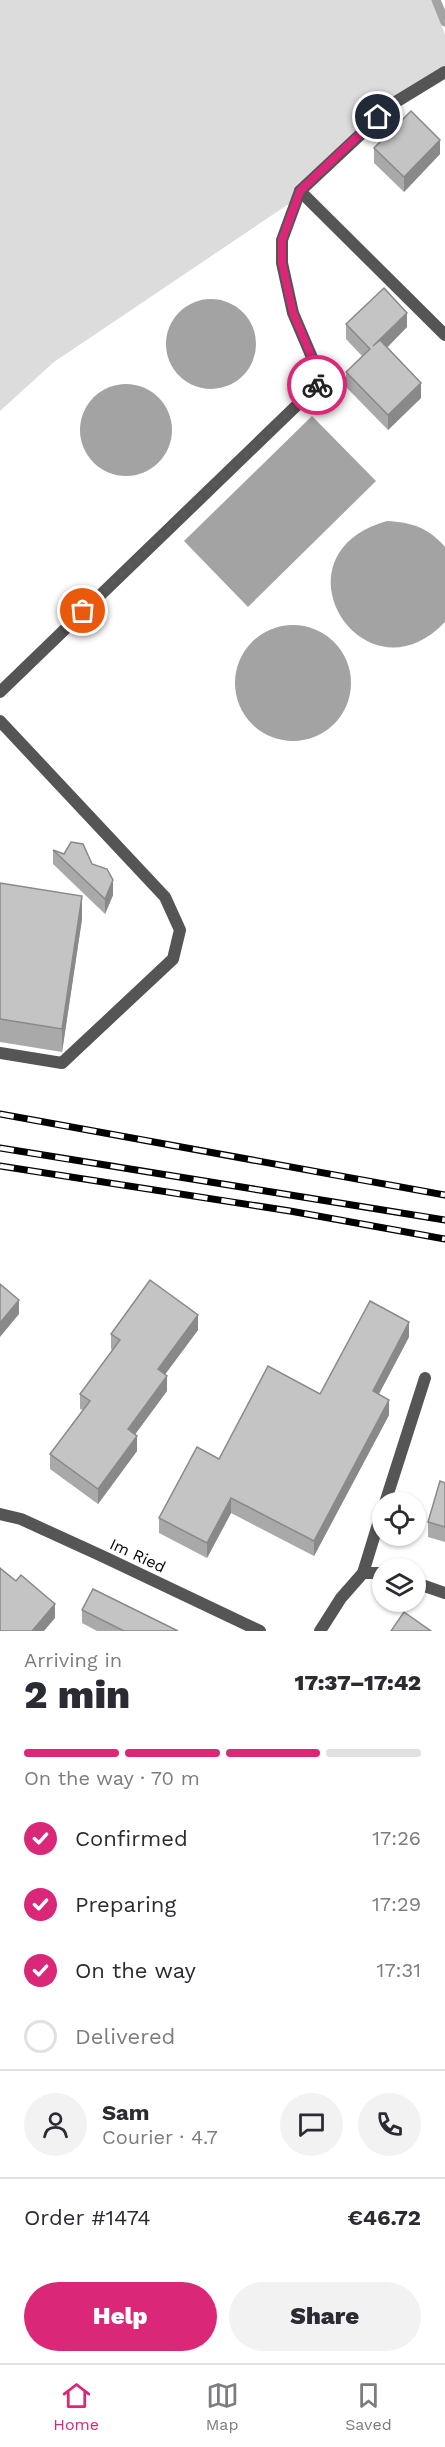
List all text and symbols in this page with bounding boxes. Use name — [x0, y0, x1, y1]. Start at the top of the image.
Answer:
pin — [352, 91, 403, 142]
icon: home — [361, 100, 394, 133]
courier — [287, 355, 347, 415]
icon: bike — [301, 369, 334, 402]
pin — [57, 585, 108, 636]
icon: bag — [66, 594, 99, 627]
map controls — [372, 1492, 426, 1612]
button: locate — [372, 1492, 426, 1546]
street label: Im Ried — [107, 1534, 169, 1577]
button: layers — [372, 1558, 426, 1612]
text: Arriving in — [24, 1648, 122, 1672]
text: 17:37–17:42 — [295, 1670, 421, 1695]
text: 2 min — [24, 1672, 130, 1717]
text: On the way · 70 m — [24, 1766, 200, 1790]
icon: check — [24, 1822, 57, 1855]
text: Confirmed — [75, 1826, 188, 1851]
text: 17:26 — [372, 1826, 421, 1850]
icon: check — [24, 1888, 57, 1921]
text: Preparing — [75, 1892, 176, 1917]
text: 17:29 — [372, 1892, 421, 1916]
icon: check — [24, 1954, 57, 1987]
text: On the way — [75, 1958, 196, 1983]
text: 17:31 — [377, 1958, 421, 1982]
text: Delivered — [75, 2024, 175, 2049]
button: person — [24, 2093, 87, 2156]
button: chat — [280, 2093, 343, 2156]
button: phone — [358, 2093, 421, 2156]
text: Sam — [102, 2100, 150, 2125]
text: Courier · 4.7 — [102, 2125, 218, 2149]
text: Order #1474 — [24, 2205, 151, 2230]
text: €46.72 — [347, 2205, 421, 2230]
button: Help — [24, 2282, 217, 2351]
button: Share — [229, 2282, 421, 2351]
tab: Home — [53, 2379, 99, 2434]
tab: Map — [206, 2379, 239, 2434]
tab: Saved — [345, 2379, 392, 2434]

